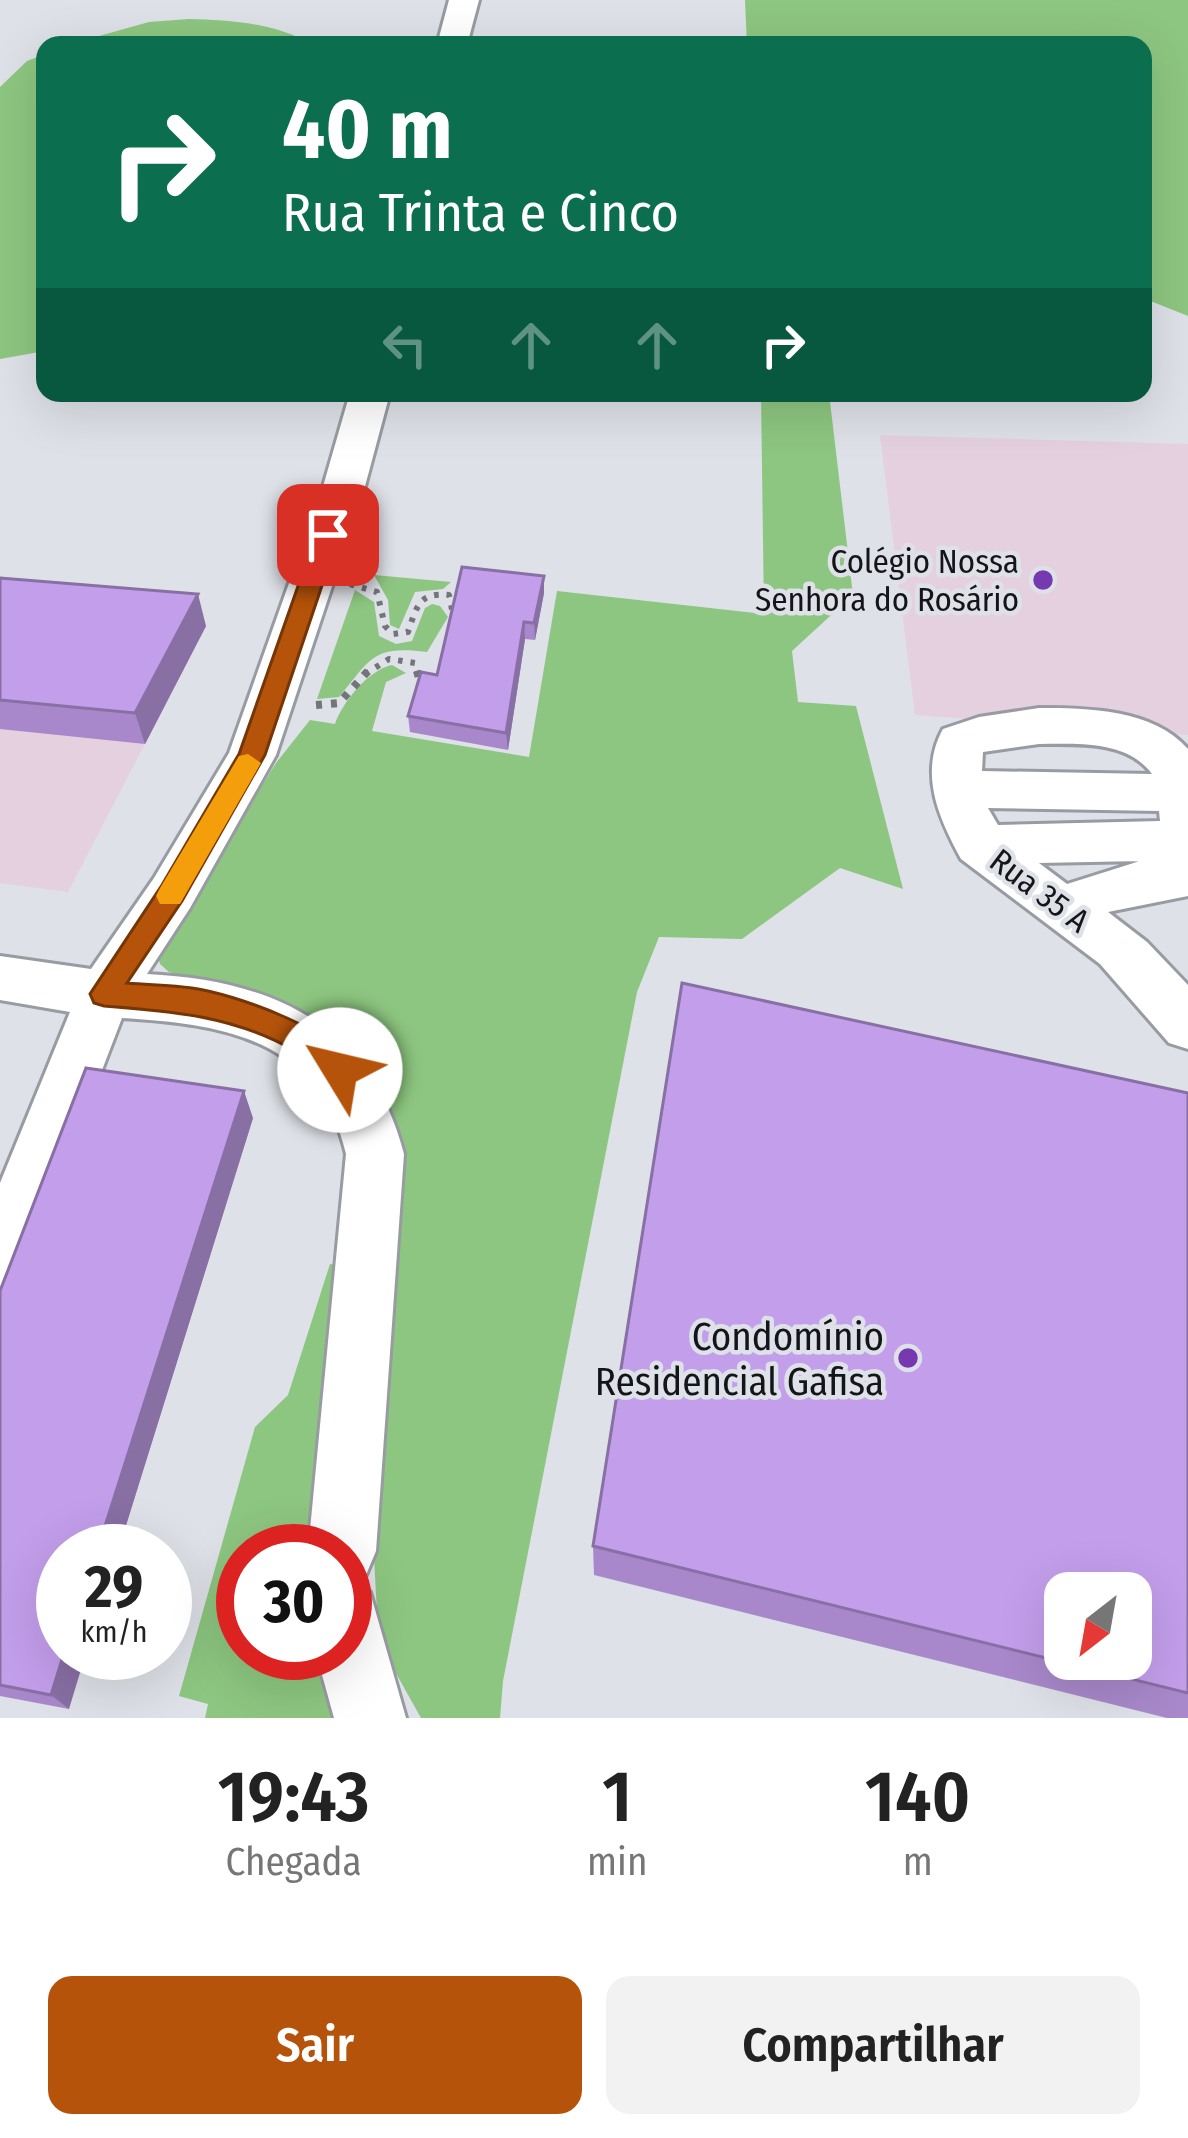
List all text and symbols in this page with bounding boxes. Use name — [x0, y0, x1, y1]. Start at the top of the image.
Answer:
text: 40 m — [282, 79, 453, 180]
icon: right — [84, 84, 240, 240]
text: Rua Trinta e Cinco — [282, 181, 679, 245]
icon: left — [372, 312, 438, 378]
icon: ahead — [498, 312, 564, 378]
icon: ahead — [624, 312, 690, 378]
icon: right — [750, 312, 816, 378]
pin — [277, 484, 379, 586]
icon: arrive — [295, 502, 361, 568]
place label: Colégio Nossa Senhora do Rosário — [755, 542, 1019, 620]
marker: Colégio Nossa Senhora do Rosário — [1030, 567, 1056, 593]
street label: Rua 35 A — [982, 840, 1098, 942]
position arrow — [277, 1007, 403, 1133]
place label: Condomínio Residencial Gafisa — [595, 1314, 884, 1405]
marker: Condomínio Residencial Gafisa — [895, 1345, 921, 1371]
speed limit sign: 30 — [216, 1524, 372, 1680]
text: 29 — [85, 1551, 143, 1623]
north arrow — [1044, 1572, 1152, 1680]
map controls — [1044, 1572, 1152, 1680]
text: km/h — [81, 1614, 147, 1650]
text: 19:43 — [218, 1754, 369, 1840]
text: 1 — [602, 1754, 632, 1840]
text: 140 — [865, 1754, 970, 1840]
text: Chegada — [226, 1839, 362, 1885]
text: min — [587, 1839, 647, 1885]
text: m — [903, 1839, 933, 1885]
button: Sair — [48, 1976, 582, 2114]
button: Compartilhar — [606, 1976, 1140, 2114]

